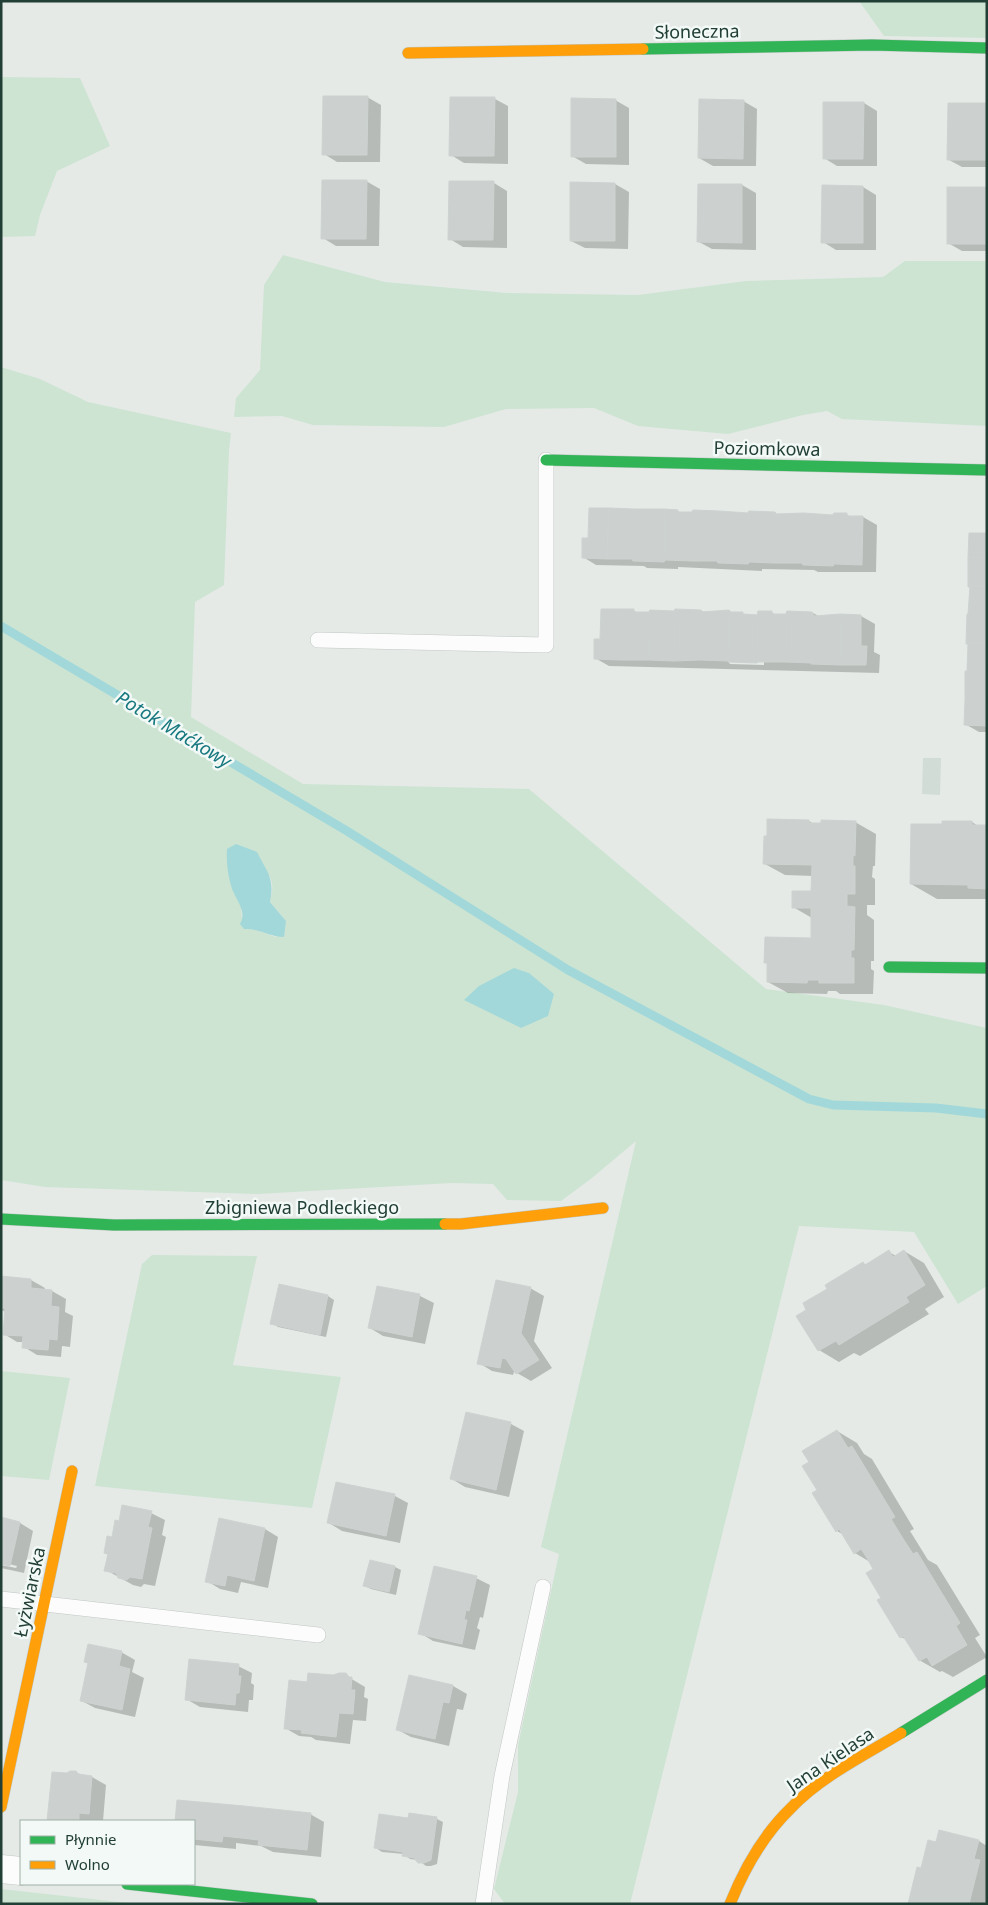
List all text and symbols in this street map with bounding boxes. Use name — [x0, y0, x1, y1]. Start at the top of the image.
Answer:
street label: Słoneczna — [654, 18, 740, 44]
street label: Poziomkowa — [713, 435, 821, 461]
water label: Potok Maćkowy — [112, 684, 237, 774]
street label: Zbigniewa Podleckiego — [205, 1195, 399, 1219]
street label: Łyżwiarska — [8, 1545, 50, 1639]
street label: Jana Kielasa — [780, 1721, 878, 1798]
legend — [20, 1820, 195, 1885]
text: Płynnie — [65, 1829, 116, 1849]
text: Wolno — [65, 1854, 110, 1874]

